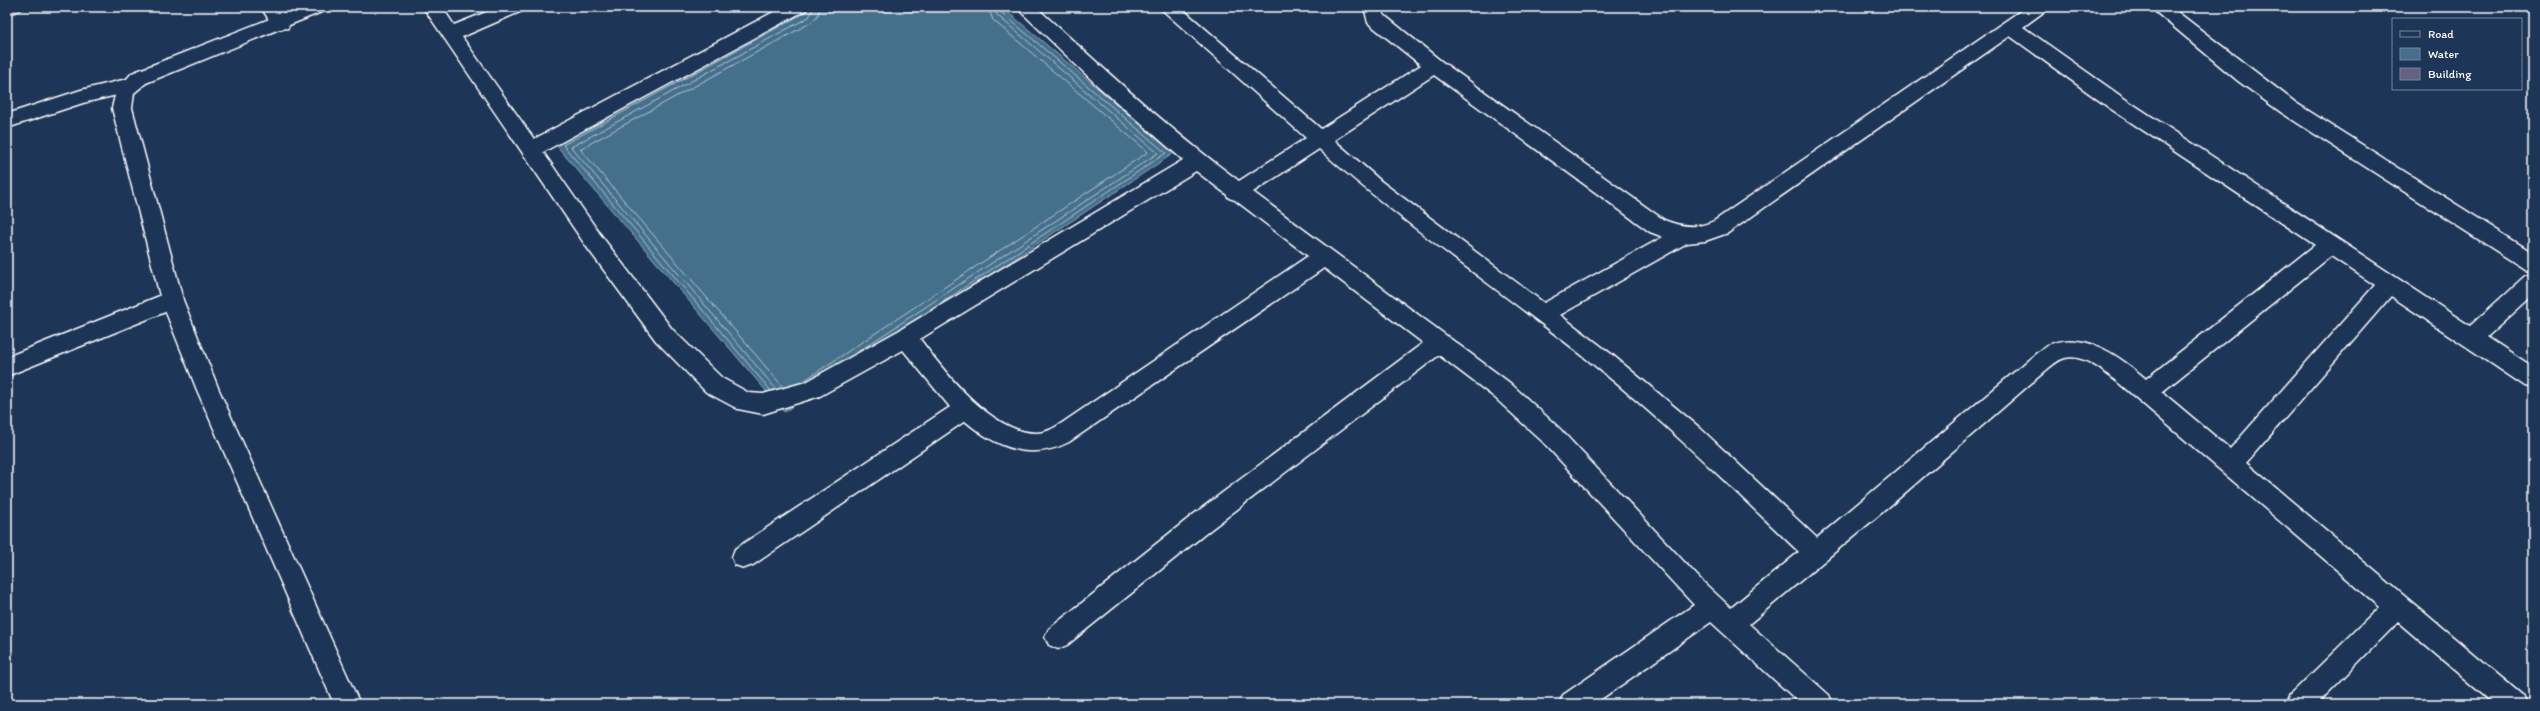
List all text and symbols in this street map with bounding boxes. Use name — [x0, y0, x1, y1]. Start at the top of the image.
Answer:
legend — [2392, 18, 2522, 90]
text: Road — [2428, 27, 2454, 41]
text: Water — [2428, 47, 2459, 61]
text: Building — [2428, 67, 2472, 81]

